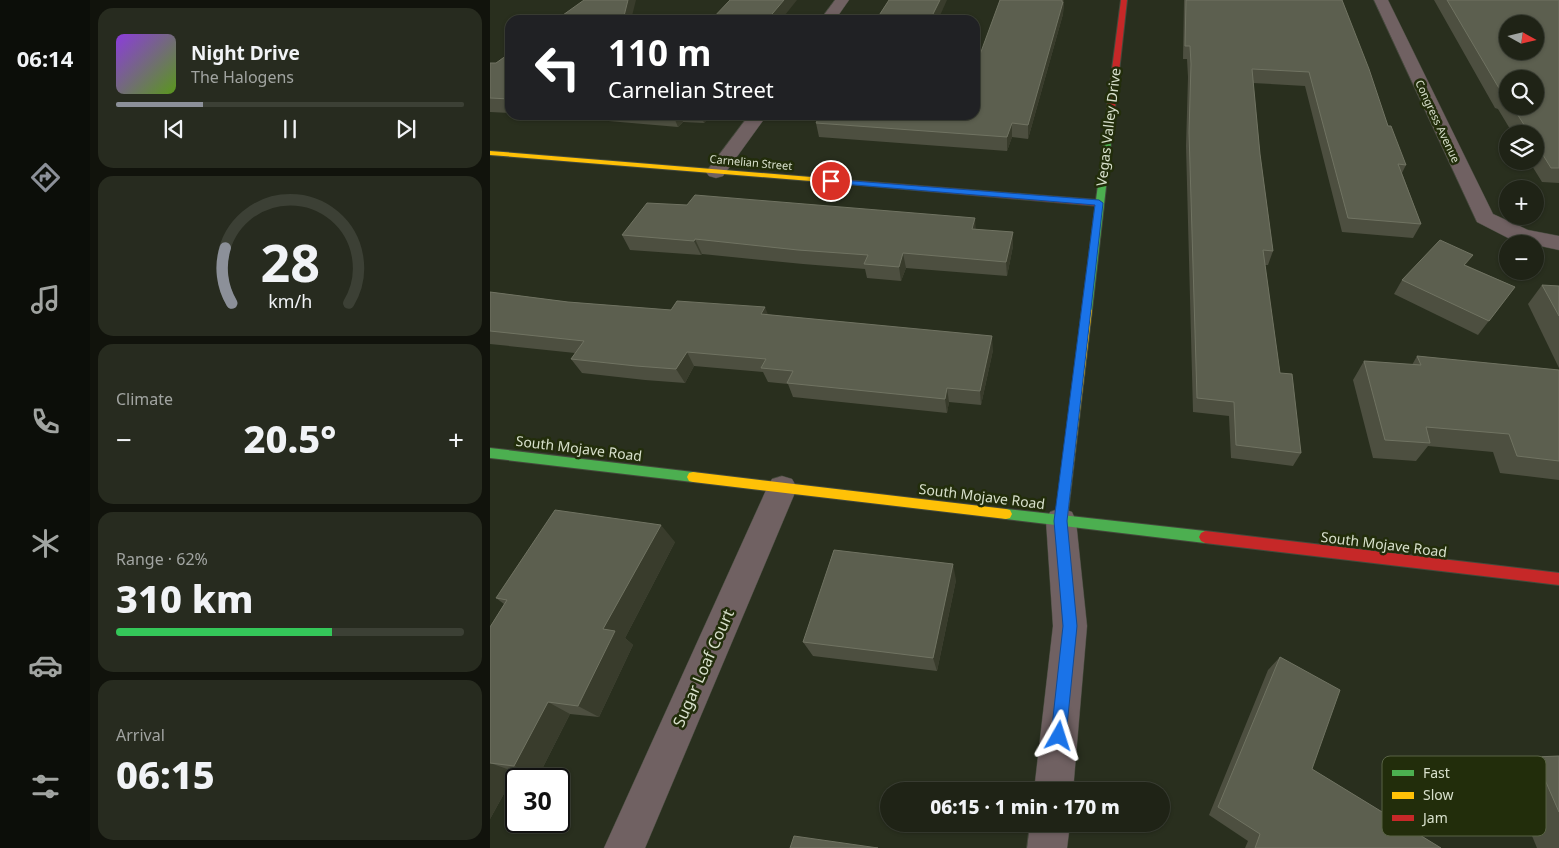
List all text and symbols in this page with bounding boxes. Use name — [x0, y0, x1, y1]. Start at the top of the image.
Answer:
north arrow — [1499, 15, 1544, 60]
map controls — [1499, 15, 1544, 280]
text: 110 m — [608, 29, 711, 76]
icon: left — [525, 35, 590, 100]
text: Night Drive — [191, 40, 300, 66]
text: 06:14 — [17, 43, 73, 73]
text: The Halogens — [191, 66, 294, 88]
street label: Vegas Valley Drive — [1091, 67, 1125, 187]
button: search — [1499, 70, 1544, 115]
text: Carnelian Street — [608, 74, 774, 104]
street label: Congress Avenue — [1412, 77, 1464, 165]
icon: previous — [160, 115, 188, 143]
icon: pause — [276, 115, 304, 143]
icon: next — [392, 115, 420, 143]
button: layers — [1499, 125, 1544, 170]
street label: Carnelian Street — [709, 151, 793, 173]
icon: directions — [28, 160, 63, 195]
pin — [810, 160, 852, 202]
icon: arrive — [817, 167, 845, 195]
button: + — [1499, 180, 1544, 225]
text: 28 — [260, 226, 320, 297]
button: − — [1499, 235, 1544, 280]
icon: music — [28, 282, 63, 317]
text: km/h — [268, 289, 312, 313]
text: Climate — [116, 388, 173, 410]
icon: phone — [28, 404, 63, 439]
text: 20.5° — [244, 412, 336, 464]
text: − — [116, 420, 132, 458]
text: + — [448, 420, 464, 458]
street label: South Mojave Road — [515, 431, 643, 465]
street label: South Mojave Road — [918, 479, 1046, 513]
icon: climate — [28, 526, 63, 561]
street label: South Mojave Road — [1320, 527, 1448, 561]
text: Range · 62% — [116, 548, 208, 570]
text: 310 km — [116, 572, 254, 624]
street label: Sugar Loaf Court — [667, 605, 739, 730]
icon: car — [28, 648, 63, 683]
position arrow — [1032, 709, 1084, 761]
text: Arrival — [116, 724, 165, 746]
text: 06:15 — [116, 748, 215, 800]
legend — [1382, 756, 1546, 836]
text: Fast — [1423, 763, 1450, 782]
speed limit sign: 30 — [505, 768, 570, 833]
icon: filters — [28, 769, 63, 804]
text: Slow — [1423, 785, 1454, 804]
text: 06:15 · 1 min · 170 m — [930, 794, 1120, 820]
text: Jam — [1421, 808, 1448, 827]

